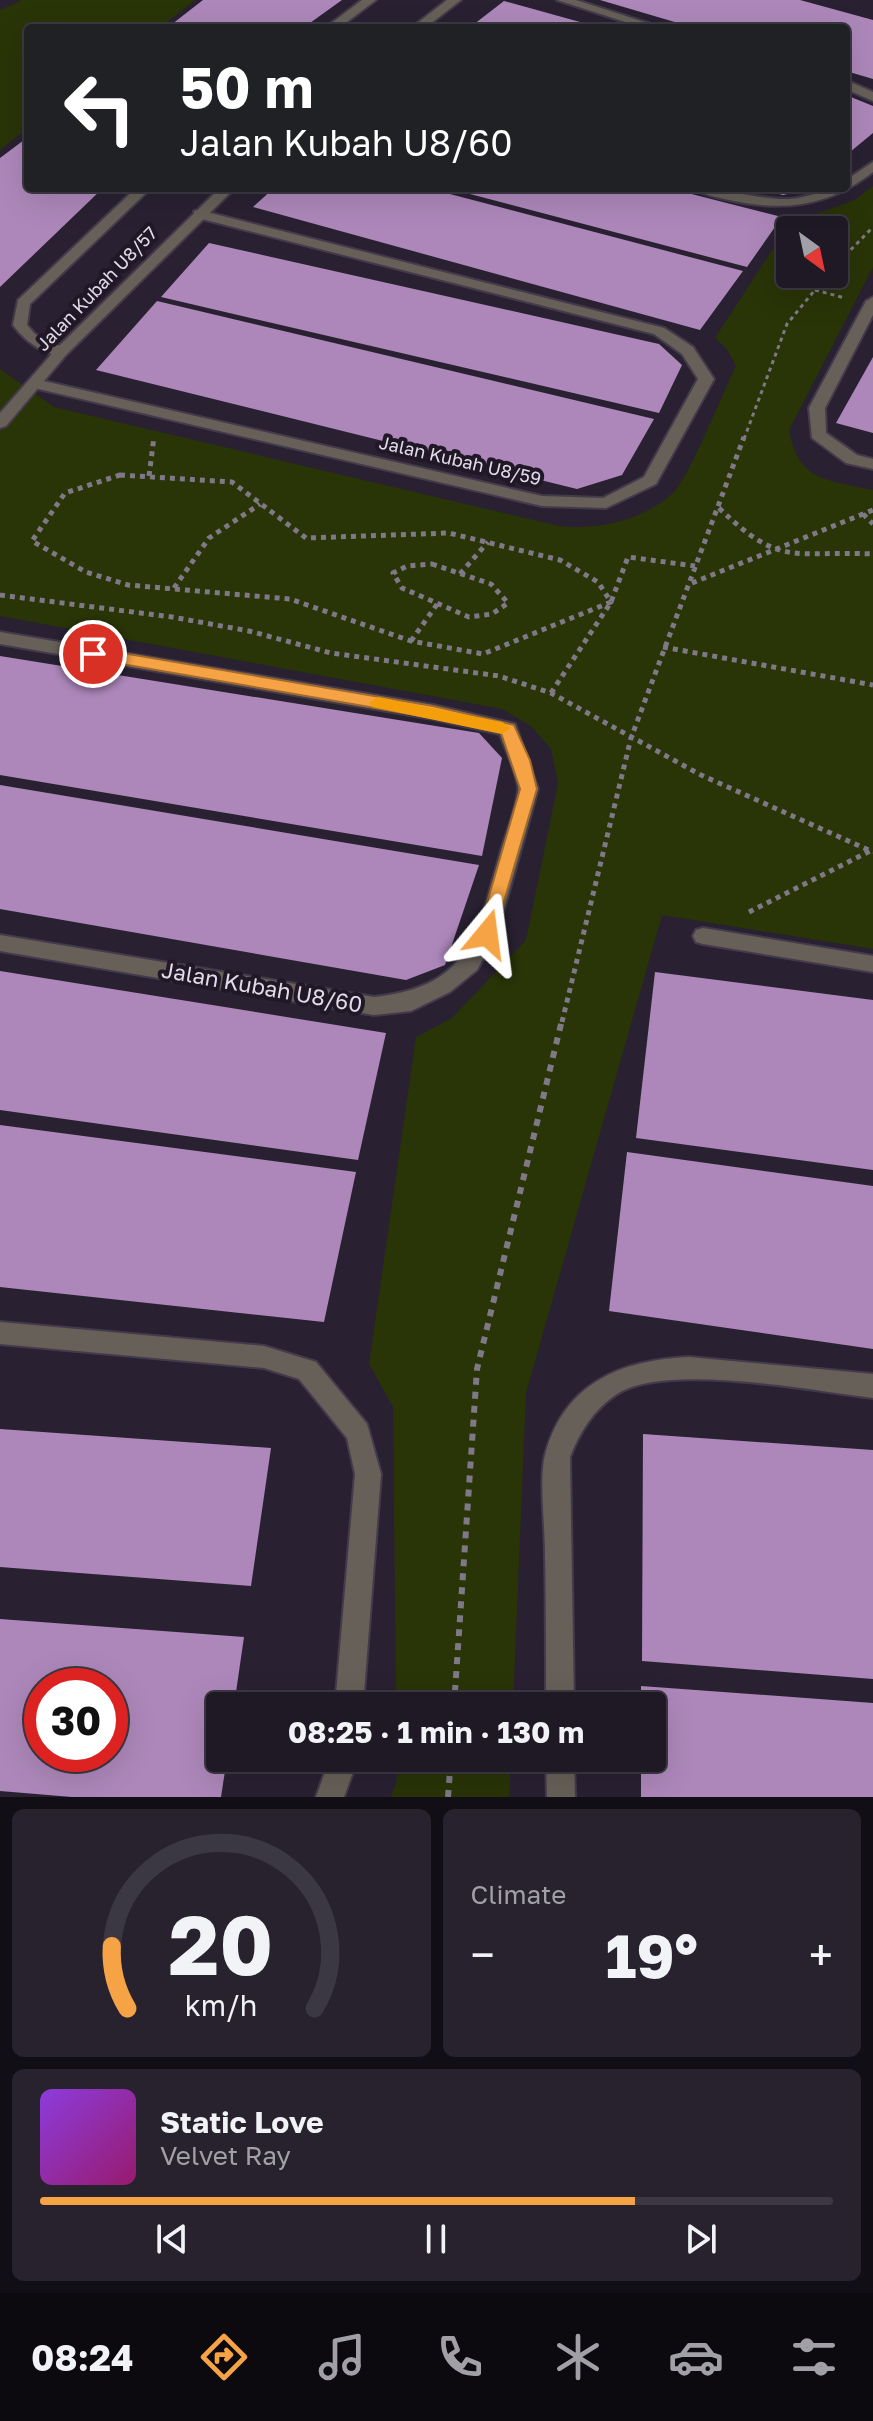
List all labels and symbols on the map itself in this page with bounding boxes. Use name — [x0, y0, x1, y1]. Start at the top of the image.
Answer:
north arrow — [776, 216, 848, 288]
street label: Jalan Kubah U8/57 — [31, 222, 161, 355]
street label: Jalan Kubah U8/59 — [377, 431, 543, 489]
pin — [59, 620, 127, 688]
position arrow — [445, 892, 529, 976]
street label: Jalan Kubah U8/60 — [160, 956, 364, 1017]
speed limit sign: 30 — [24, 1668, 128, 1772]

